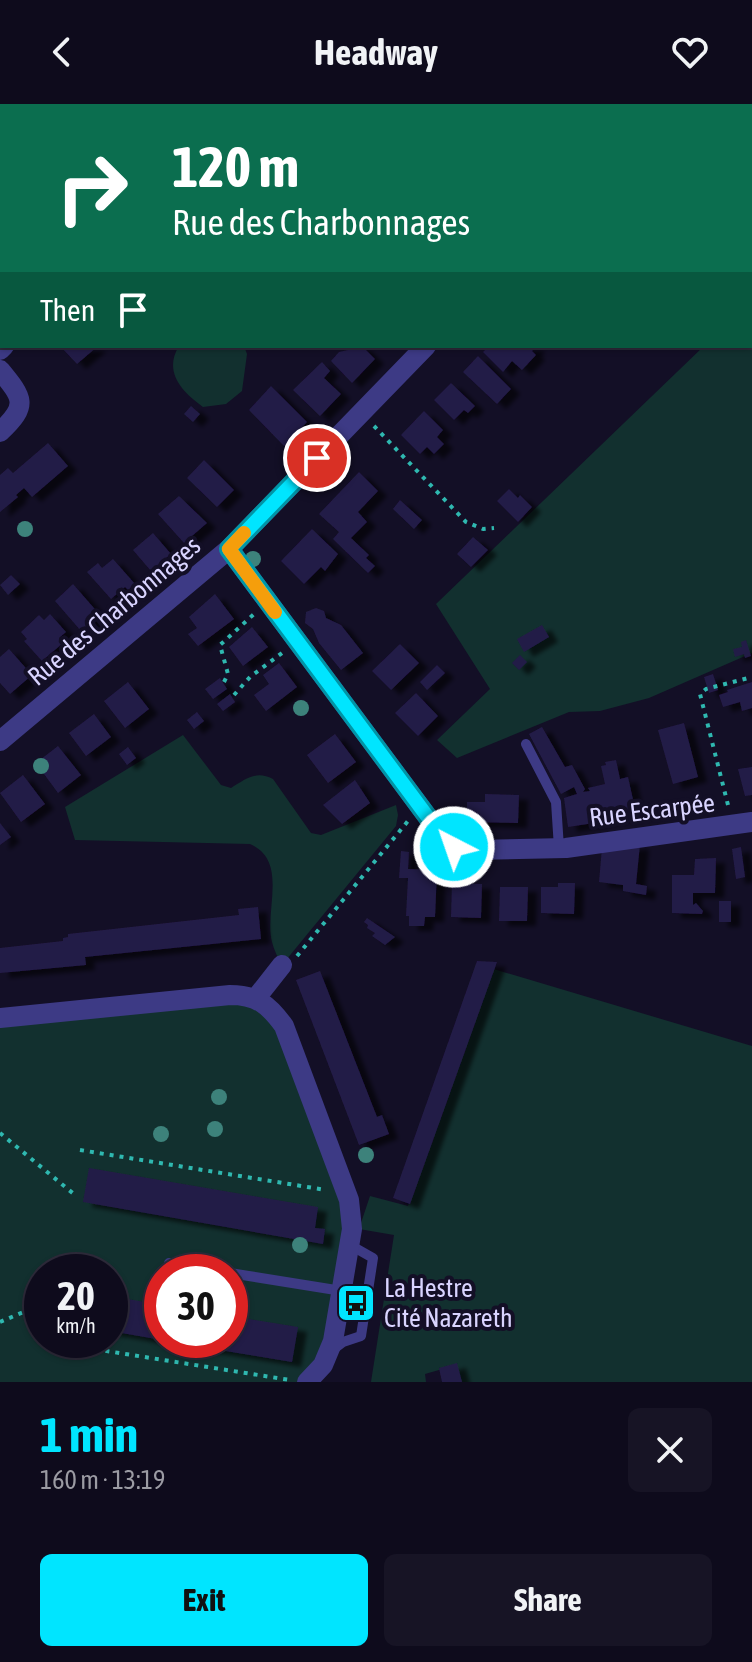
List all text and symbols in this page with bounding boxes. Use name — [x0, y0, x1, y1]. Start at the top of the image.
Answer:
icon: back — [40, 30, 84, 74]
icon: heart — [668, 30, 712, 74]
text: Headway — [314, 31, 438, 73]
text: 120 m — [172, 135, 299, 199]
icon: right — [40, 136, 144, 240]
text: Rue des Charbonnages — [172, 201, 470, 243]
icon: arrive — [111, 288, 155, 332]
text: Then — [40, 293, 95, 327]
pin — [283, 424, 351, 492]
icon: arrive — [295, 436, 339, 480]
street label: Rue des Charbonnages — [22, 530, 206, 692]
street label: Rue Escarpée — [587, 787, 717, 833]
position arrow — [412, 805, 496, 889]
speed limit sign: 30 — [144, 1254, 248, 1358]
text: 20 — [57, 1273, 95, 1318]
place label: La Hestre Cité Nazareth — [384, 1273, 513, 1333]
bus stop icon: La Hestre Cité Nazareth — [335, 1282, 377, 1324]
text: km/h — [56, 1314, 96, 1337]
text: 1 min — [40, 1407, 138, 1462]
button: close — [628, 1408, 712, 1492]
text: 160 m · 13:19 — [40, 1465, 165, 1495]
button: Exit — [40, 1554, 368, 1646]
button: Share — [384, 1554, 712, 1646]

